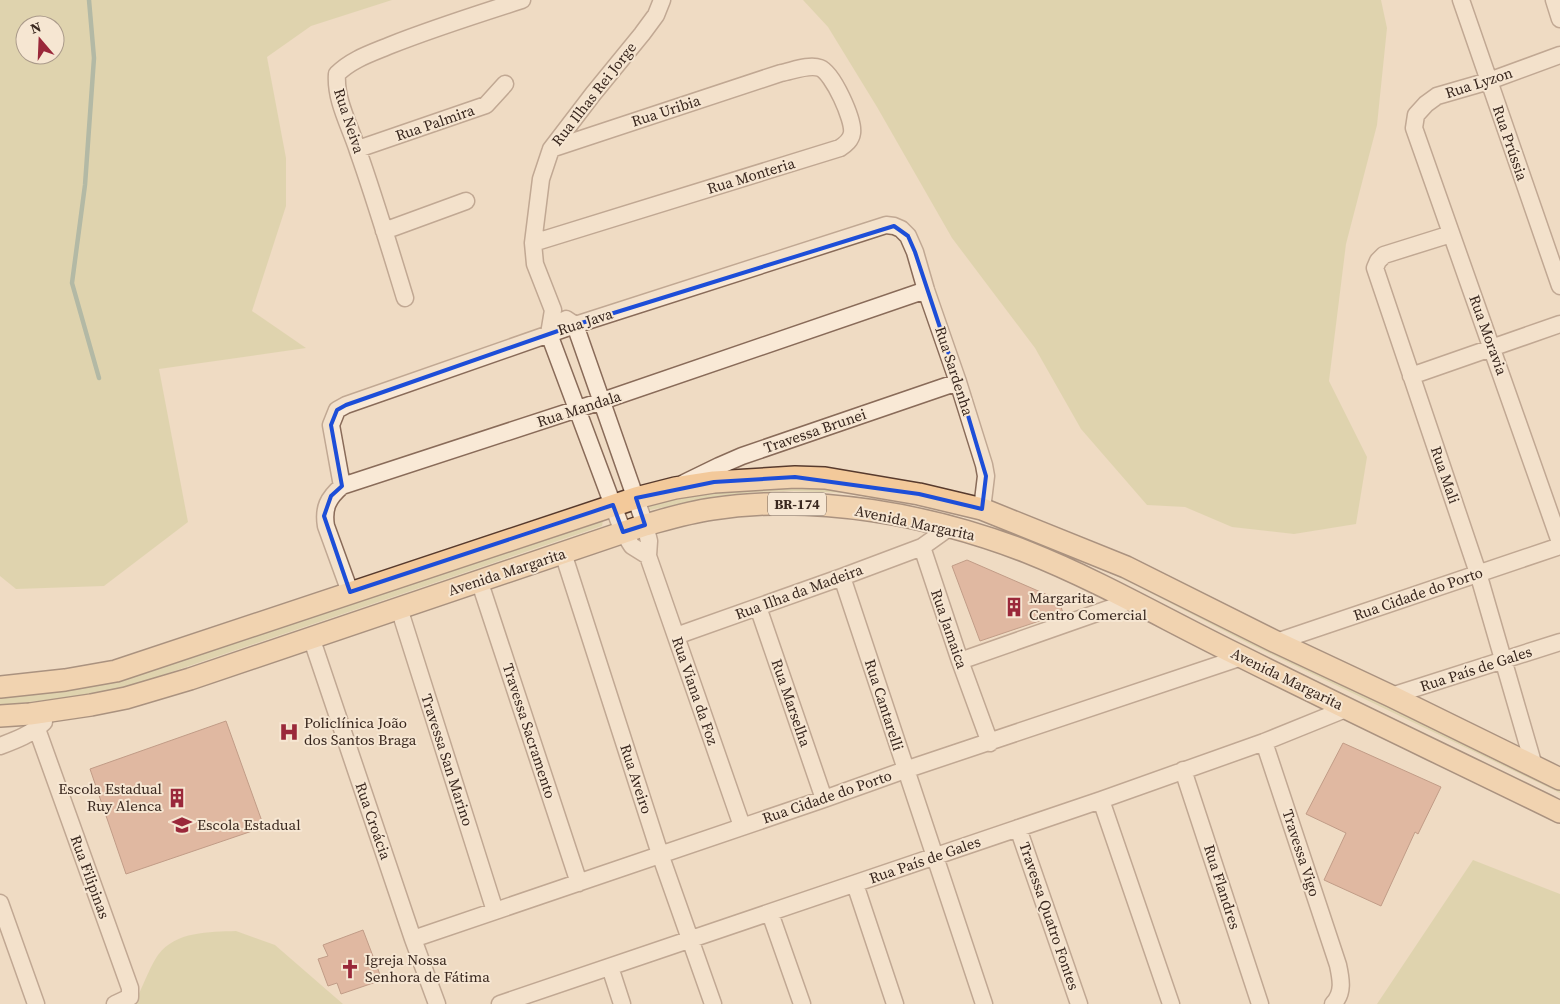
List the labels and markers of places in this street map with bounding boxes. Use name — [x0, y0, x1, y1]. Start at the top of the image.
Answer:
place label: Margarita Centro Comercial — [1029, 587, 1147, 625]
building icon: Margarita Centro Comercial — [1003, 596, 1025, 618]
place label: Policlínica João dos Santos Braga — [304, 712, 417, 750]
hospital icon: Policlínica João dos Santos Braga — [278, 721, 300, 743]
place label: Escola Estadual Ruy Alenca — [58, 778, 163, 816]
building icon: Escola Estadual Ruy Alenca — [166, 787, 188, 809]
school or university icon: Escola Estadual — [171, 814, 193, 836]
place label: Escola Estadual — [197, 814, 301, 835]
place label: Igreja Nossa Senhora de Fátima — [365, 949, 490, 987]
church icon: Igreja Nossa Senhora de Fátima — [339, 958, 361, 980]

